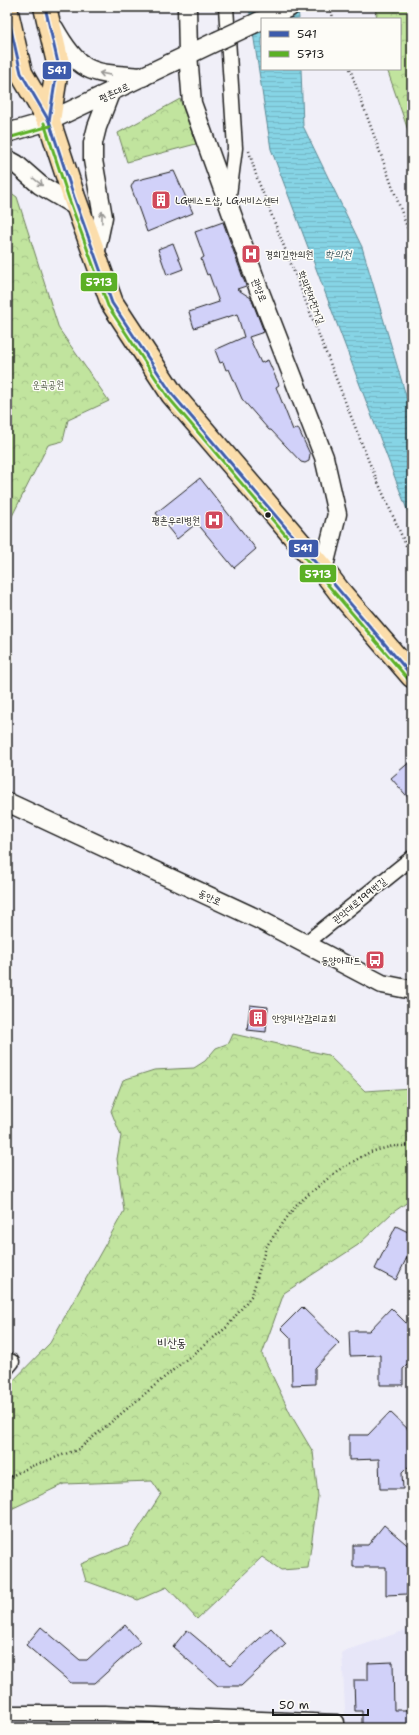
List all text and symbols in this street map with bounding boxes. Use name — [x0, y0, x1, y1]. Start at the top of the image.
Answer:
legend — [261, 18, 401, 70]
text: 541 — [297, 26, 317, 42]
text: 5713 — [297, 46, 324, 62]
line badge: 541 — [42, 61, 72, 80]
text: 541 — [48, 63, 66, 78]
one-way arrow — [99, 70, 112, 78]
street label: 평촌대로 — [97, 80, 132, 105]
one-way arrow — [33, 178, 44, 187]
building icon: LG베스트샵, LG서비스센터 — [150, 189, 172, 211]
place label: LG베스트샵, LG서비스센터 — [175, 194, 279, 207]
one-way arrow — [98, 211, 106, 224]
hospital icon: 경희길한의원 — [240, 243, 262, 265]
water label: 학의천 — [325, 247, 352, 262]
place label: 경희길한의원 — [265, 248, 313, 261]
street label: 학의천자전거길 — [295, 269, 328, 326]
line badge: 5713 — [80, 272, 118, 292]
text: 5713 — [86, 275, 113, 290]
street label: 관양로 — [249, 277, 270, 304]
park label: 운곡공원 — [32, 378, 64, 391]
hospital icon: 평촌우리병원 — [203, 509, 225, 531]
unlabelled marker — [263, 510, 273, 520]
place label: 평촌우리병원 — [152, 514, 200, 527]
line badge: 541 — [288, 539, 319, 558]
text: 541 — [294, 541, 312, 556]
line badge: 5713 — [299, 564, 337, 583]
text: 5713 — [305, 567, 332, 582]
street label: 관악대로199번길 — [330, 875, 389, 926]
street label: 동안로 — [196, 886, 223, 908]
bus stop icon: 동양아파트 — [364, 949, 386, 971]
place label: 동양아파트 — [321, 954, 361, 967]
building icon: 안양비산감리교회 — [247, 1007, 269, 1029]
place label: 안양비산감리교회 — [272, 1012, 336, 1025]
district label: 비산동 — [158, 1335, 186, 1351]
scale bar — [273, 1691, 368, 1717]
text: 50 m — [279, 1697, 309, 1713]

